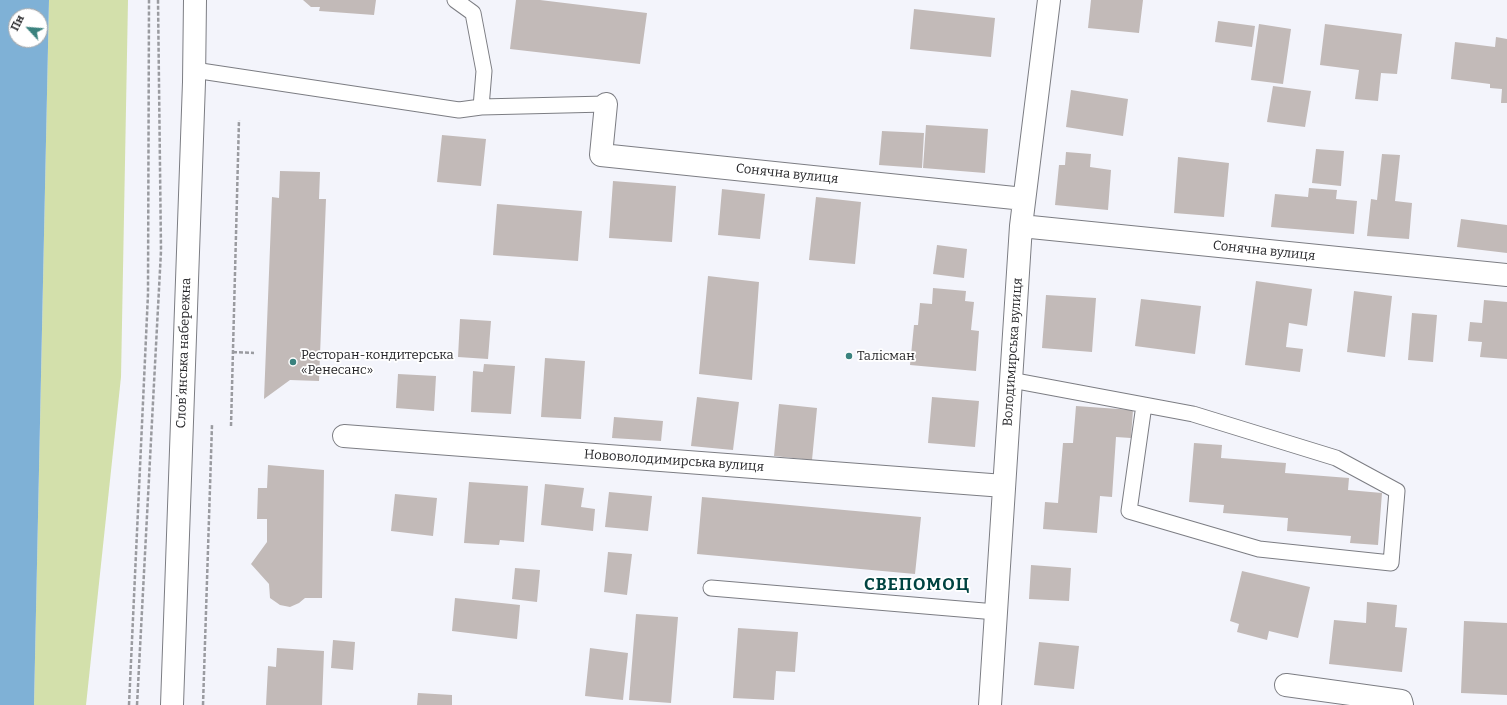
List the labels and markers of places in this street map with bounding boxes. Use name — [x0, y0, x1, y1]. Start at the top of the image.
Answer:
place label: Ресторан-кондитерська «Ренесанс» — [301, 347, 454, 378]
place label: Талісман — [857, 348, 915, 364]
marker: Талісман — [844, 351, 854, 361]
marker: Ресторан-кондитерська «Ренесанс» — [288, 357, 298, 367]

